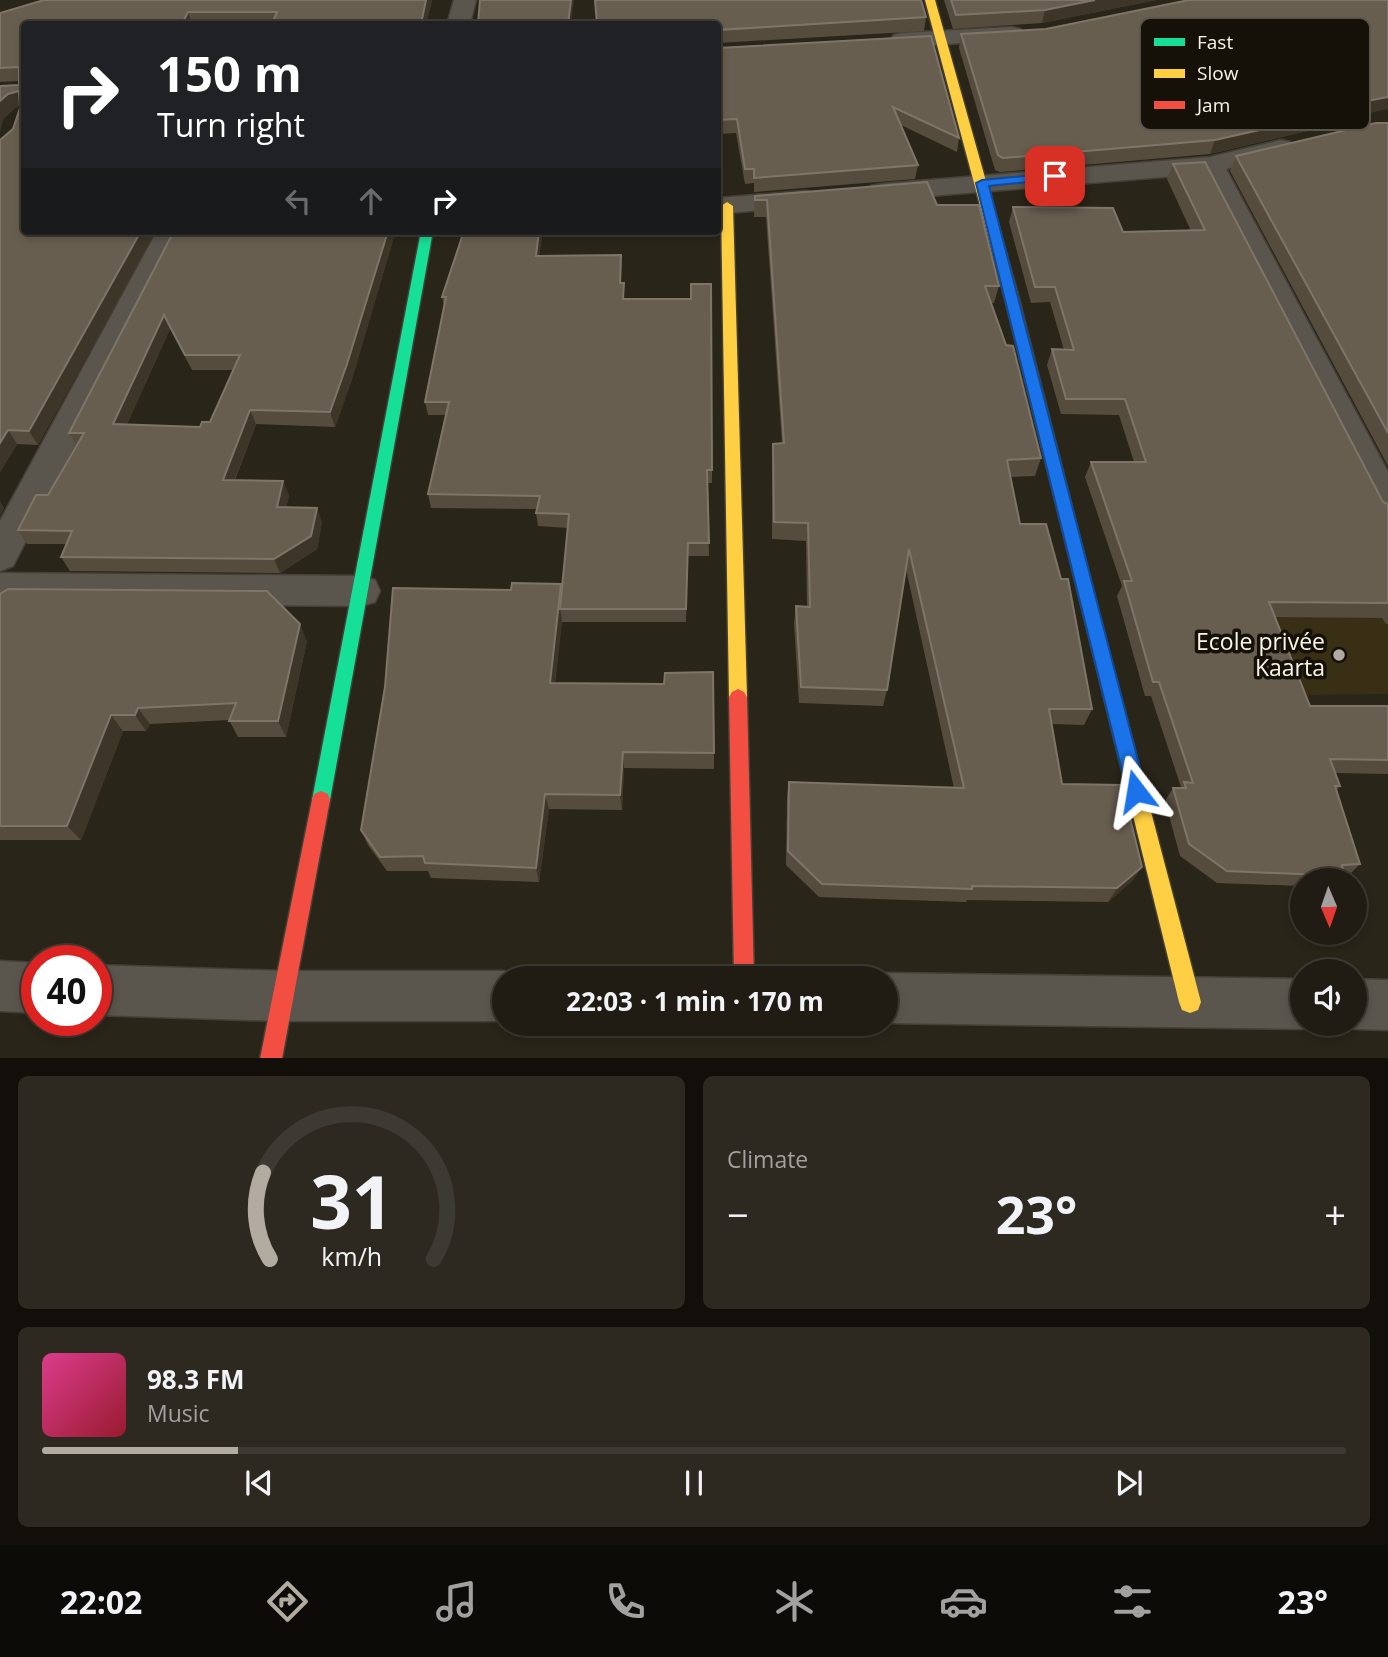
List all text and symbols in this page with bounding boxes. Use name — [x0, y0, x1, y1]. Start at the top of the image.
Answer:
legend — [1140, 18, 1370, 130]
text: Fast — [1197, 29, 1233, 55]
text: 150 m — [157, 40, 302, 106]
icon: right — [42, 49, 133, 140]
text: Slow — [1197, 60, 1239, 86]
text: Jam — [1195, 92, 1230, 118]
text: Turn right — [157, 103, 305, 146]
pin — [1025, 146, 1085, 206]
icon: arrive — [1036, 157, 1074, 195]
icon: left — [279, 182, 317, 220]
icon: ahead — [352, 182, 390, 220]
icon: right — [425, 182, 463, 220]
place label: Ecole privée Kaarta — [1196, 625, 1325, 683]
marker: Ecole privée Kaarta — [1331, 647, 1347, 663]
position arrow — [1099, 754, 1173, 828]
north arrow — [1290, 868, 1367, 945]
map controls — [1290, 868, 1367, 1036]
speed limit sign: 40 — [21, 945, 112, 1036]
button: sound — [1290, 959, 1367, 1036]
text: 22:03 · 1 min · 170 m — [566, 983, 824, 1019]
text: Climate — [727, 1143, 808, 1175]
text: 31 — [310, 1151, 393, 1250]
text: 23° — [996, 1178, 1077, 1249]
text: − — [727, 1188, 749, 1240]
text: + — [1324, 1188, 1346, 1240]
text: km/h — [321, 1238, 382, 1272]
text: 98.3 FM — [147, 1361, 245, 1397]
text: Music — [147, 1397, 210, 1429]
icon: previous — [240, 1464, 278, 1502]
icon: pause — [675, 1464, 713, 1502]
icon: next — [1110, 1464, 1148, 1502]
icon: directions — [263, 1577, 312, 1626]
icon: music — [432, 1577, 481, 1626]
icon: phone — [601, 1577, 650, 1626]
icon: climate — [770, 1577, 819, 1626]
icon: car — [939, 1577, 988, 1626]
icon: filters — [1108, 1577, 1157, 1626]
text: 22:02 — [60, 1580, 142, 1623]
text: 23° — [1278, 1580, 1328, 1623]

